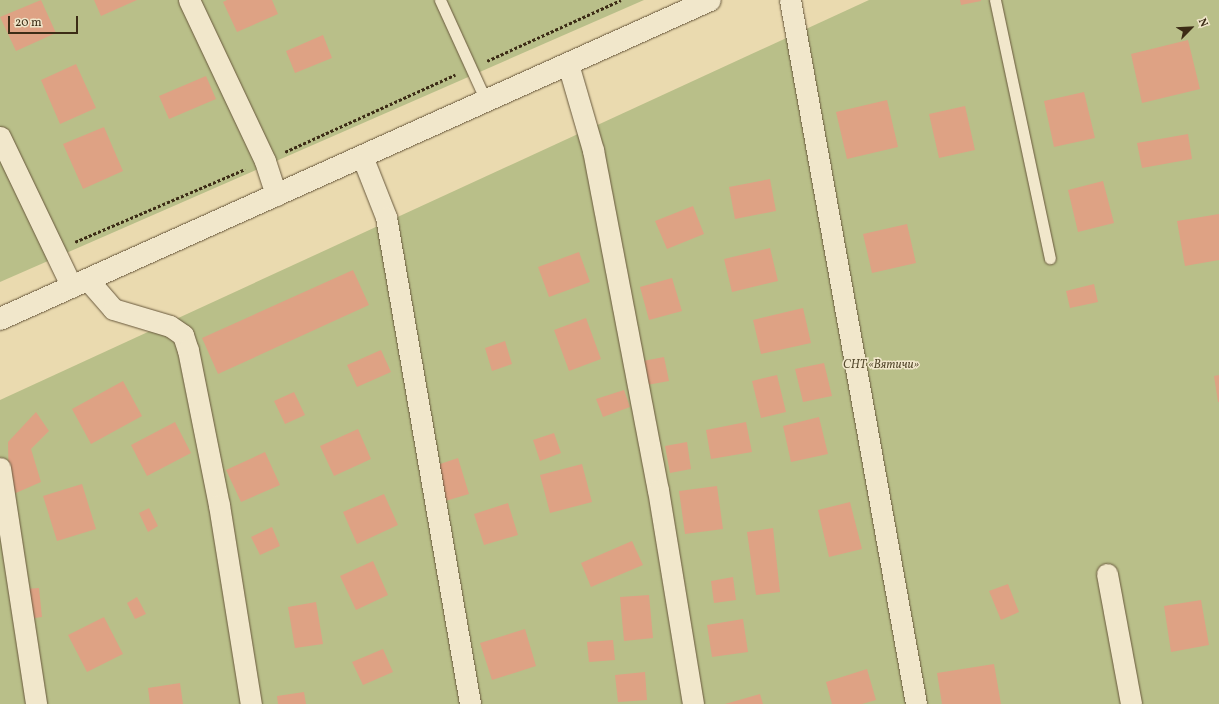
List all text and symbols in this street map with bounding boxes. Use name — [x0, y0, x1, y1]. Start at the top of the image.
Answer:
scale bar — [10, 8, 80, 34]
north arrow — [1171, 8, 1211, 48]
text: 20 m — [15, 15, 42, 31]
text: N — [1194, 16, 1211, 30]
park label: СНТ «Вятичи» — [843, 359, 919, 373]

